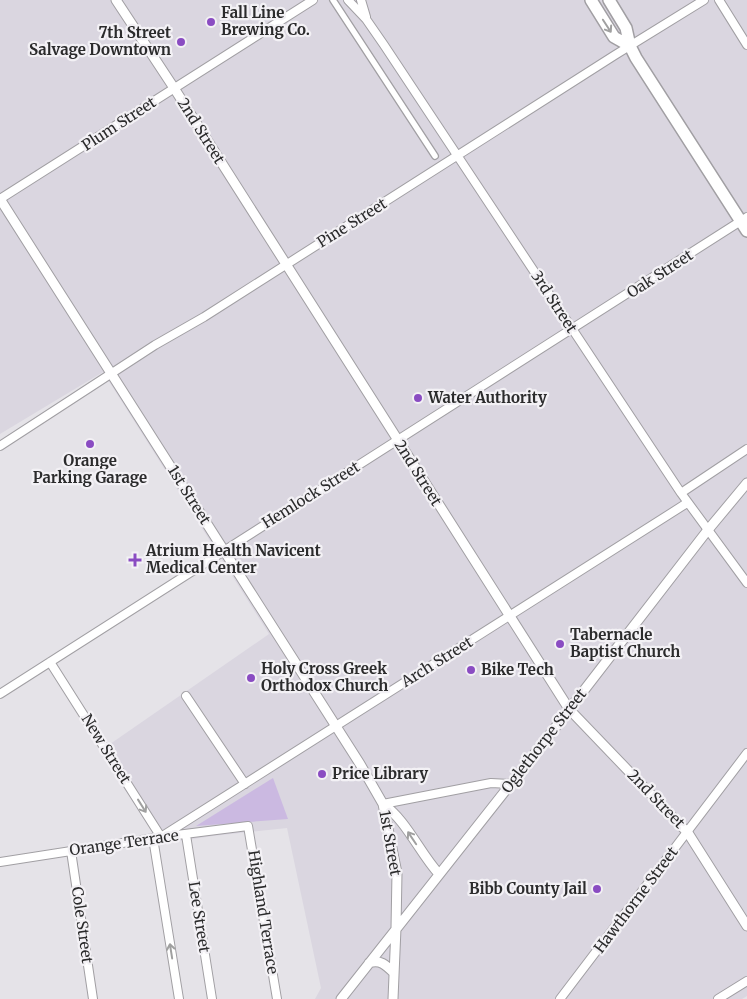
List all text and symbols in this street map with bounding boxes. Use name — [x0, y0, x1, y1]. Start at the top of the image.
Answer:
place label: Fall Line Brewing Co. — [221, 3, 310, 39]
marker: Fall Line Brewing Co. — [205, 16, 217, 28]
one-way arrow — [603, 19, 613, 33]
place label: 7th Street Salvage Downtown — [29, 23, 171, 59]
marker: 7th Street Salvage Downtown — [175, 36, 187, 48]
street label: Plum Street — [78, 92, 160, 155]
street label: 2nd Street — [174, 94, 229, 167]
street label: Pine Street — [313, 194, 390, 251]
street label: Oak Street — [623, 245, 696, 302]
street label: 3rd Street — [527, 267, 582, 336]
place label: Water Authority — [427, 388, 547, 407]
marker: Water Authority — [412, 392, 424, 404]
street label: 2nd Street — [391, 436, 446, 509]
marker: Orange Parking Garage — [84, 438, 96, 450]
place label: Orange Parking Garage — [33, 451, 147, 487]
street label: Hemlock Street — [258, 457, 363, 532]
street label: 1st Street — [164, 462, 215, 528]
place label: Atrium Health Navicent Medical Center — [145, 541, 321, 577]
marker: Atrium Health Navicent Medical Center — [128, 553, 142, 567]
place label: Tabernacle Baptist Church — [570, 625, 680, 661]
street label: Arch Street — [397, 632, 476, 692]
marker: Tabernacle Baptist Church — [554, 638, 566, 650]
place label: Holy Cross Greek Orthodox Church — [261, 659, 388, 695]
place label: Bike Tech — [481, 660, 554, 679]
marker: Bike Tech — [465, 664, 477, 676]
marker: Holy Cross Greek Orthodox Church — [245, 672, 257, 684]
street label: Oglethorpe Street — [497, 685, 590, 797]
street label: New Street — [78, 710, 135, 787]
place label: Price Library — [332, 764, 428, 783]
street label: 2nd Street — [624, 765, 689, 832]
marker: Price Library — [316, 768, 328, 780]
one-way arrow — [137, 799, 147, 813]
street label: 1st Street — [375, 809, 406, 877]
street label: Orange Terrace — [68, 825, 180, 860]
one-way arrow — [407, 831, 417, 845]
street label: Hawthorne Street — [589, 843, 682, 957]
street label: Highland Terrace — [244, 849, 283, 975]
place label: Bibb County Jail — [469, 879, 587, 898]
street label: Lee Street — [184, 880, 215, 954]
marker: Bibb County Jail — [591, 883, 603, 895]
street label: Cole Street — [68, 885, 97, 965]
one-way arrow — [166, 943, 176, 959]

